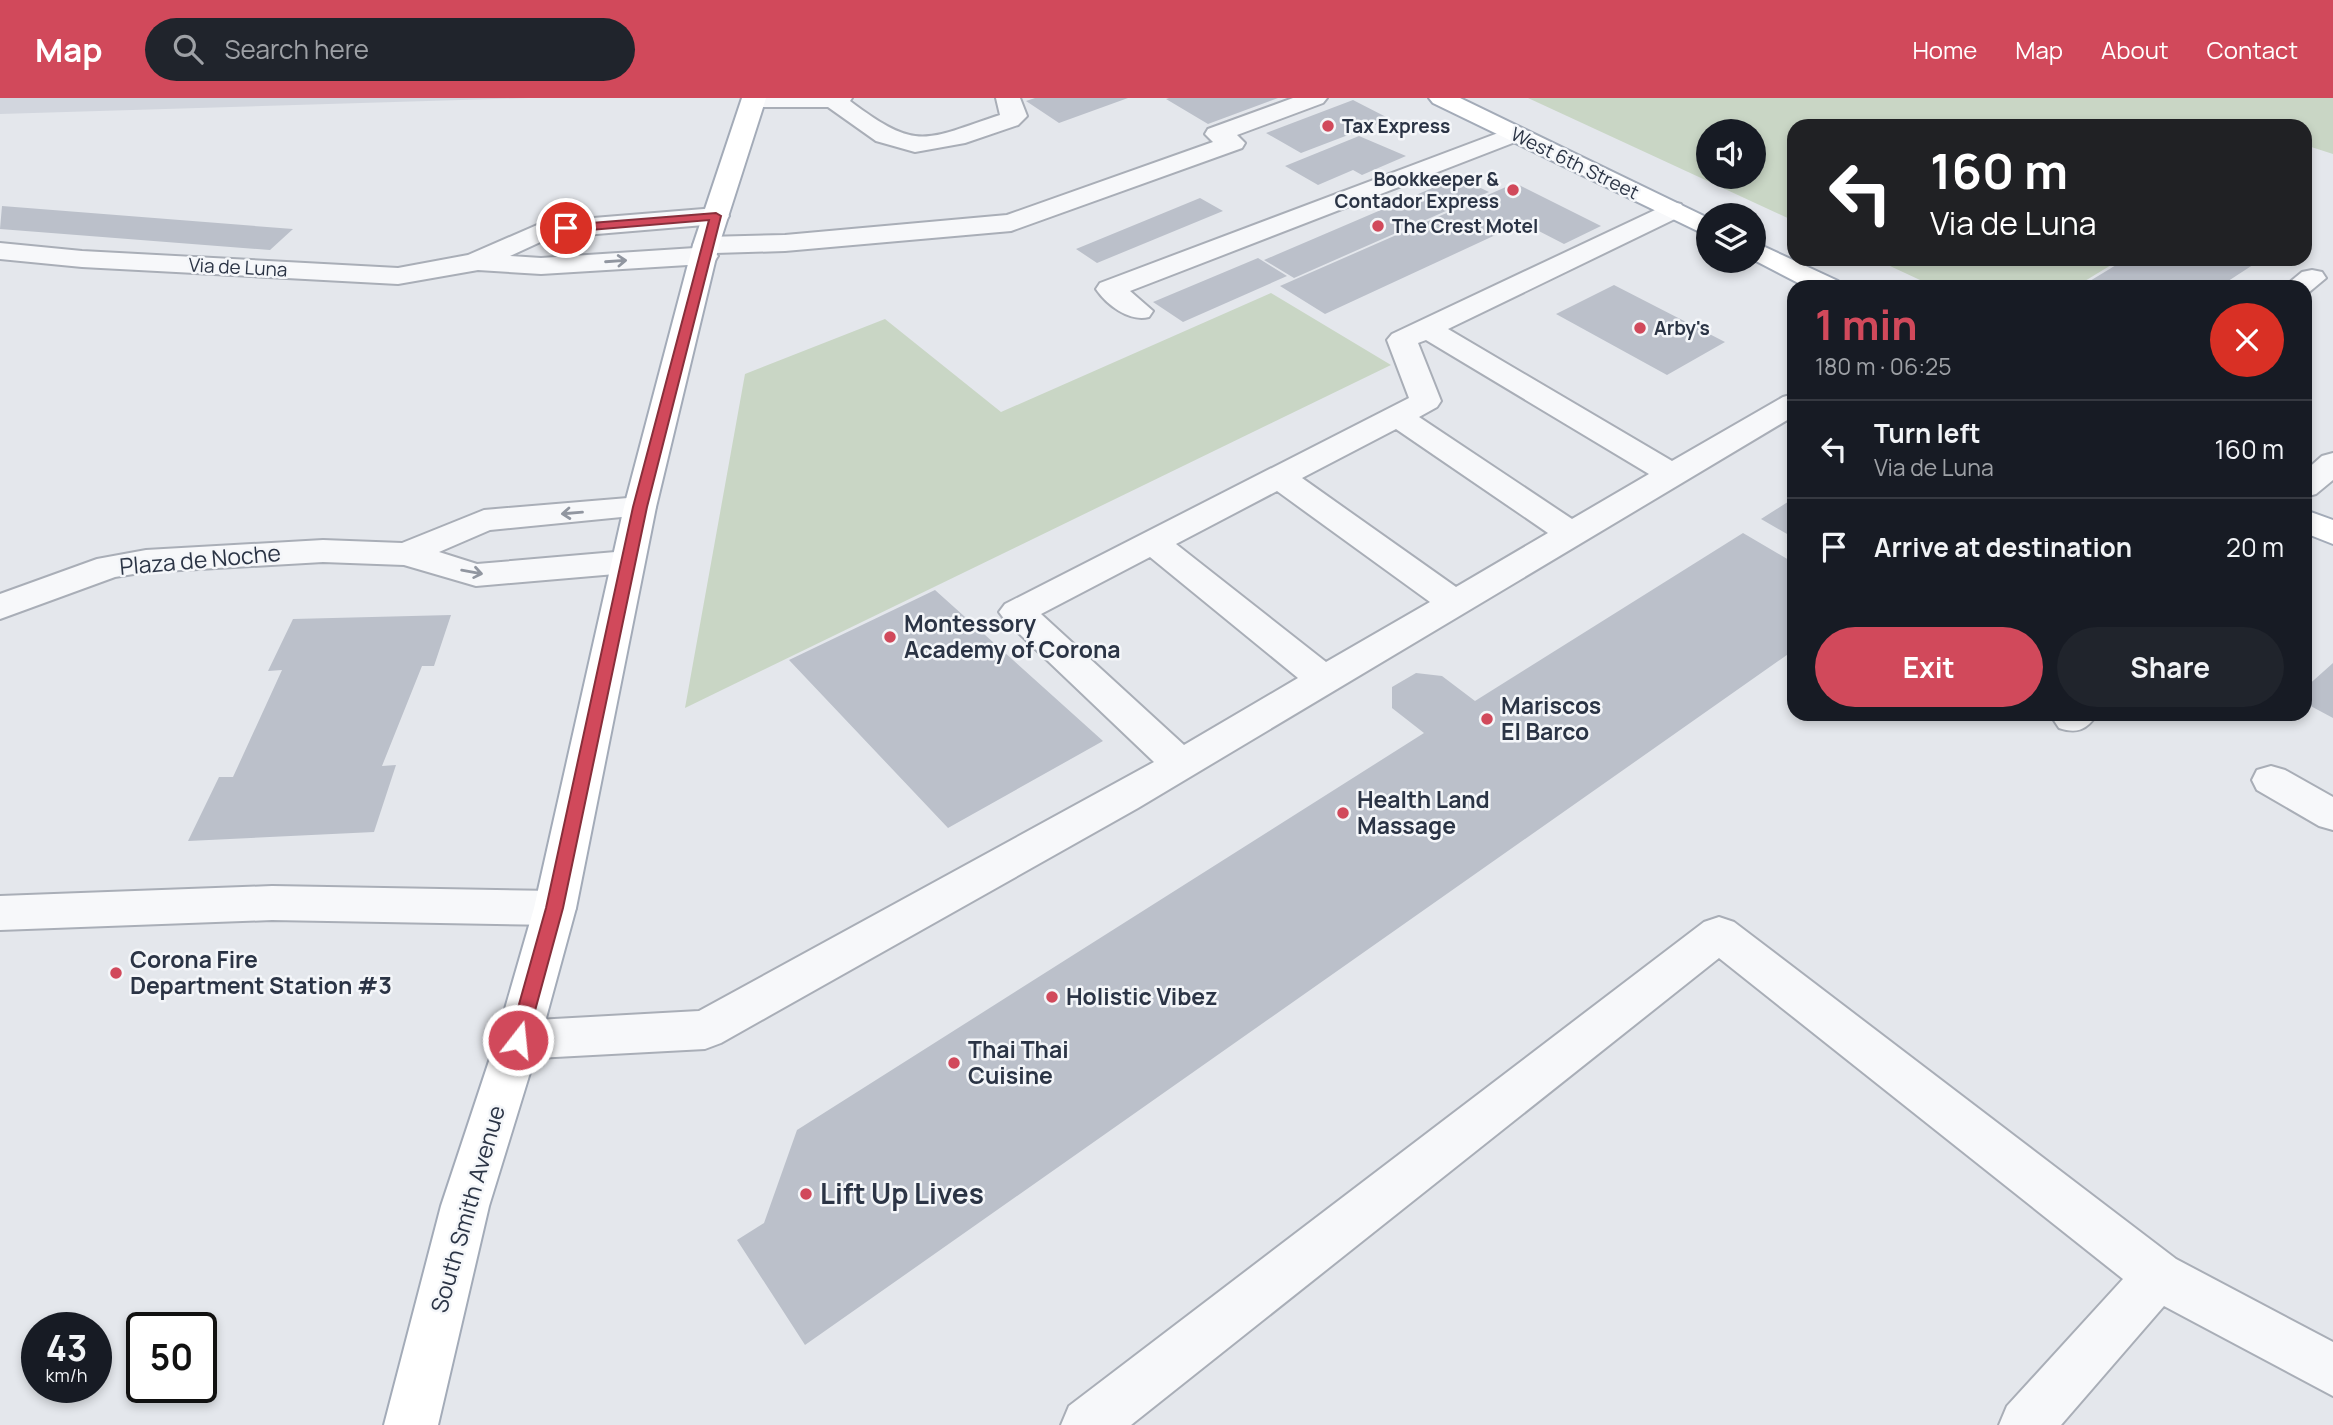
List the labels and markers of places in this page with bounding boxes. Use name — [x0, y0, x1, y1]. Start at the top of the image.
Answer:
place label: Tax Express — [1342, 113, 1450, 139]
marker: Tax Express — [1320, 118, 1336, 134]
place label: Bookkeeper & Contador Express — [1335, 166, 1499, 214]
marker: Bookkeeper & Contador Express — [1505, 182, 1521, 198]
pin — [536, 198, 596, 258]
place label: The Crest Motel — [1392, 213, 1538, 239]
marker: The Crest Motel — [1370, 218, 1386, 234]
place label: Arby's — [1654, 315, 1710, 341]
marker: Arby's — [1632, 320, 1648, 336]
place label: Montessory Academy of Corona — [904, 607, 1121, 665]
marker: Montessory Academy of Corona — [882, 629, 898, 645]
place label: Mariscos El Barco — [1501, 689, 1601, 747]
marker: Mariscos El Barco — [1479, 711, 1495, 727]
place label: Health Land Massage — [1357, 783, 1490, 841]
marker: Health Land Massage — [1335, 805, 1351, 821]
place label: Corona Fire Department Station #3 — [130, 943, 392, 1001]
marker: Corona Fire Department Station #3 — [108, 965, 124, 981]
place label: Holistic Vibez — [1066, 980, 1217, 1012]
marker: Holistic Vibez — [1044, 989, 1060, 1005]
place label: Thai Thai Cuisine — [968, 1033, 1069, 1091]
marker: Thai Thai Cuisine — [946, 1055, 962, 1071]
place label: Lift Up Lives — [820, 1174, 984, 1212]
marker: Lift Up Lives — [798, 1186, 814, 1202]

